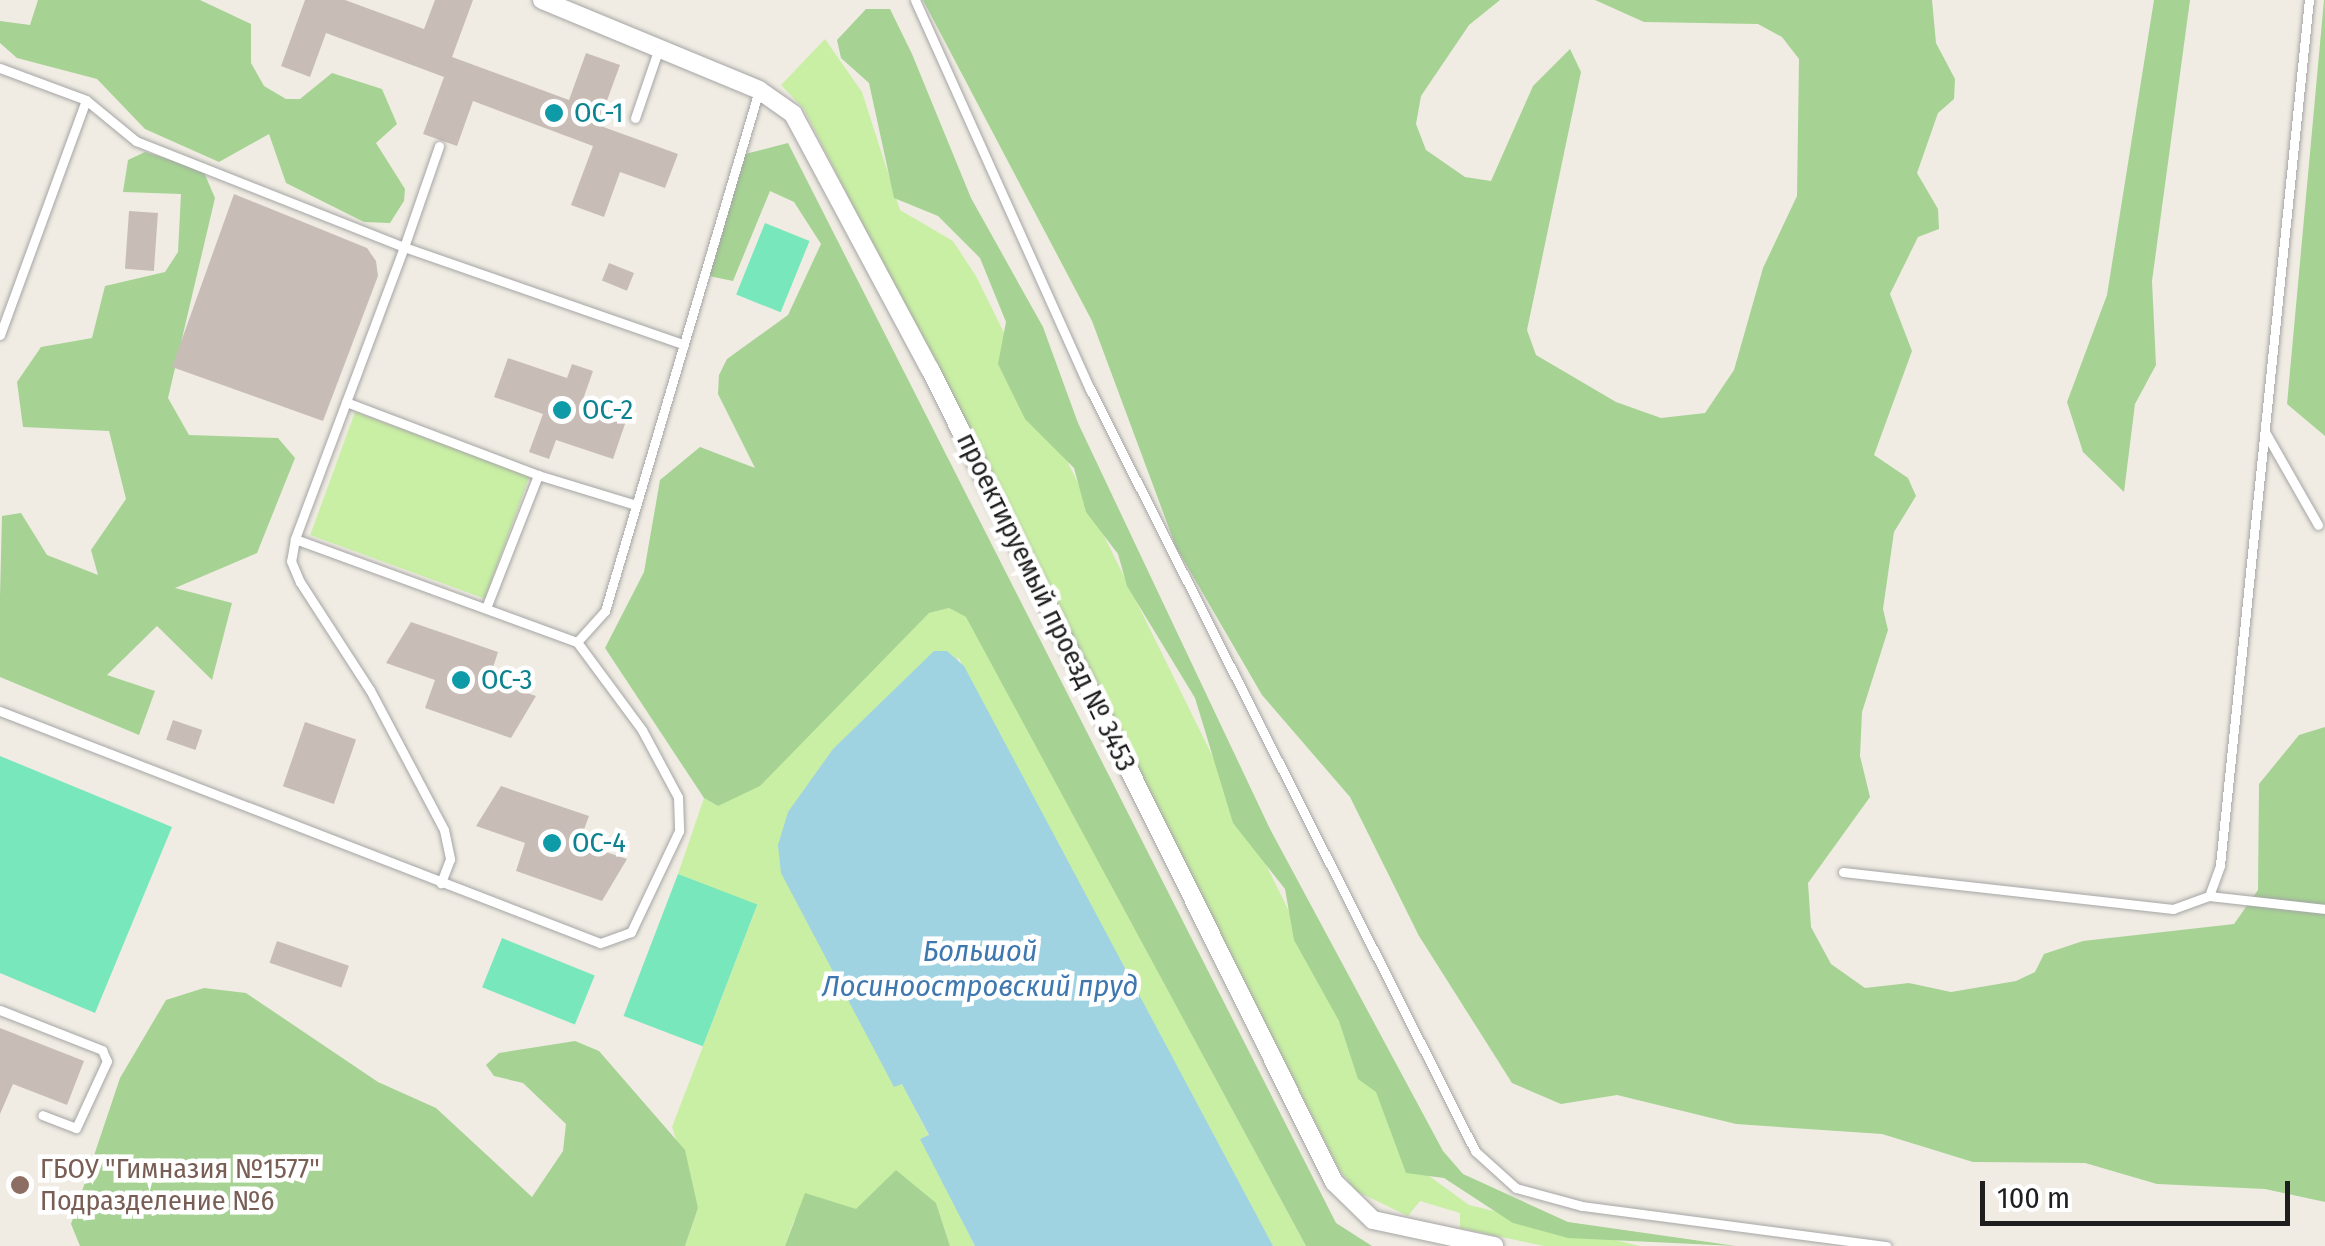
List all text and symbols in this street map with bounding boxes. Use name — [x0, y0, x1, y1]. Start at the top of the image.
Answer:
place label: ОС-1 — [574, 96, 623, 130]
marker: ОС-1 — [543, 102, 565, 124]
place label: ОС-2 — [582, 393, 633, 427]
marker: ОС-2 — [551, 399, 573, 421]
street label: проектируемый проезд № 3453 — [949, 427, 1143, 777]
place label: ОС-3 — [481, 663, 532, 697]
marker: ОС-3 — [450, 669, 472, 691]
place label: ОС-4 — [572, 826, 626, 860]
marker: ОС-4 — [541, 832, 563, 854]
water label: Большой Лосиноостровский пруд — [822, 933, 1138, 1004]
place label: ГБОУ "Гимназия №1577" Подразделение №6 — [40, 1152, 320, 1218]
scale bar — [1985, 1161, 2295, 1223]
marker: ГБОУ "Гимназия №1577" Подразделение №6 — [9, 1174, 31, 1196]
text: 100 m — [1997, 1180, 2070, 1216]

